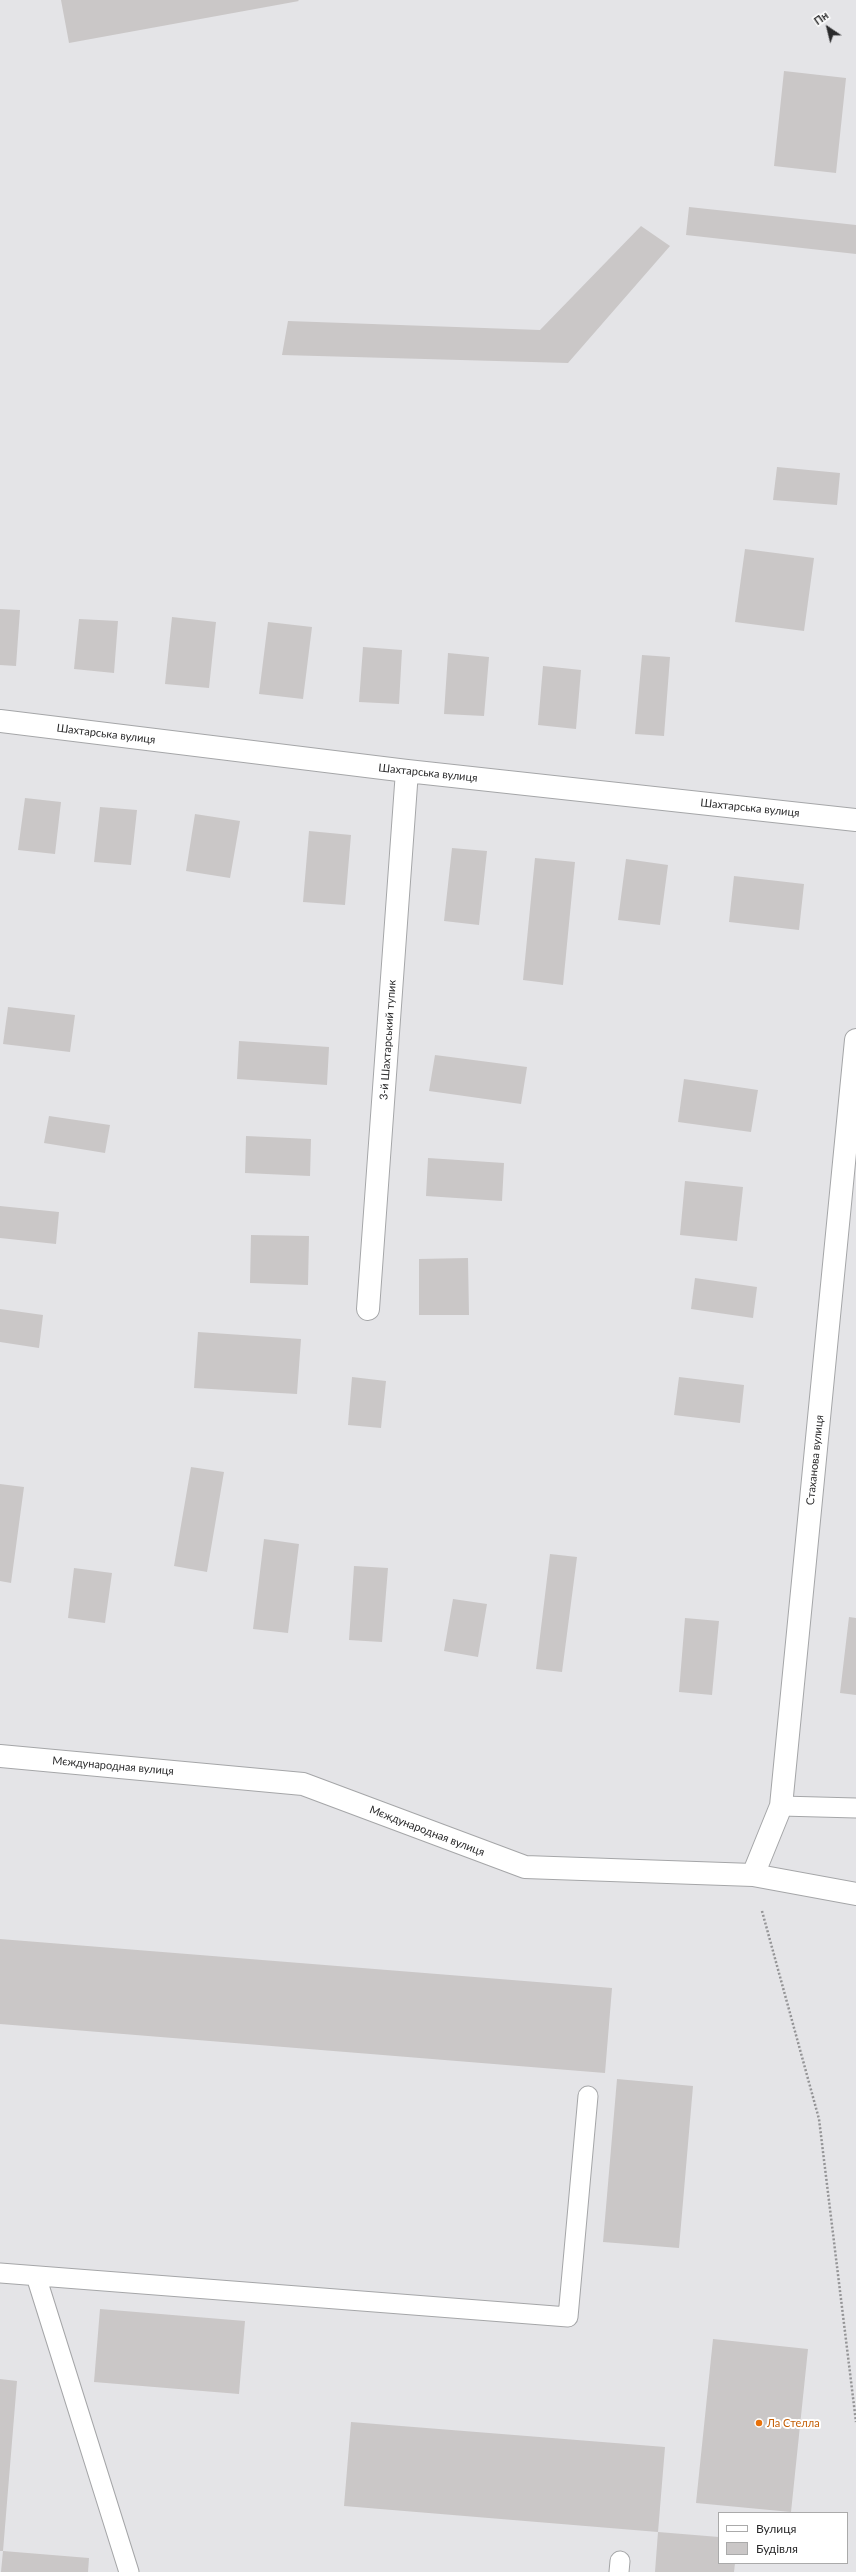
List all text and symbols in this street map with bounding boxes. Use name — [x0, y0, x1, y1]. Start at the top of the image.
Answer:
north arrow — [808, 8, 848, 48]
text: Пн — [811, 8, 830, 27]
street label: Шахтарська вулиця — [56, 721, 156, 747]
street label: Шахтарська вулиця — [378, 761, 478, 785]
street label: Шахтарська вулиця — [700, 796, 800, 820]
street label: 3-й Шахтарський тупик — [377, 979, 399, 1101]
street label: Стаханова вулиця — [804, 1414, 826, 1506]
street label: Мєждународная вулиця — [52, 1754, 174, 1778]
street label: Мєждународная вулиця — [368, 1803, 486, 1859]
place label: Ла Стелла — [767, 2416, 820, 2430]
marker: Ла Стелла — [754, 2418, 764, 2428]
legend — [718, 2512, 848, 2564]
text: Вулиця — [756, 2521, 796, 2536]
text: Будівля — [756, 2541, 798, 2556]

